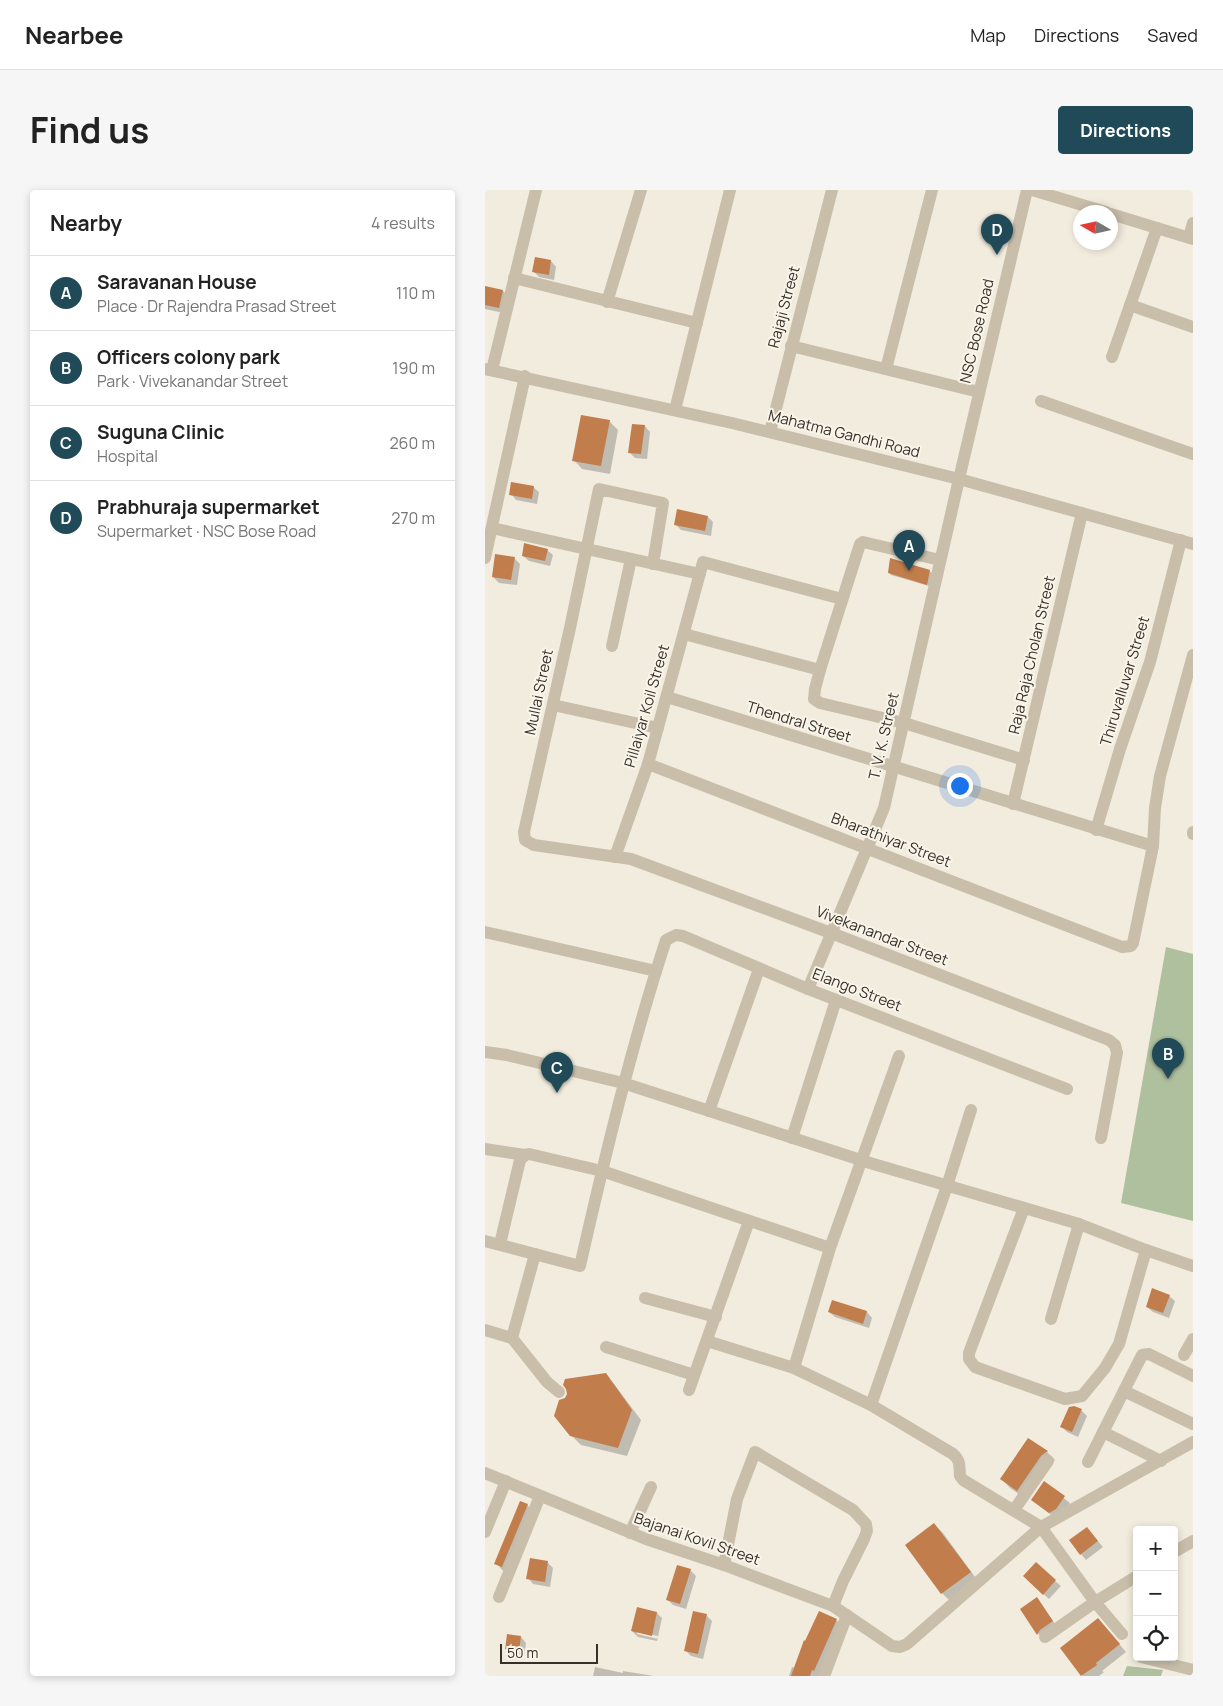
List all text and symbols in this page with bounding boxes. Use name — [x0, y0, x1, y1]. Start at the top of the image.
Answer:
text: Nearbee — [25, 18, 124, 51]
text: Map — [970, 23, 1006, 47]
text: Directions — [1034, 23, 1119, 47]
text: Saved — [1147, 23, 1198, 47]
text: Find us — [30, 106, 149, 154]
button: Directions — [1058, 106, 1193, 154]
north arrow — [1073, 205, 1118, 250]
text: Nearby — [50, 209, 122, 237]
text: 4 results — [371, 212, 435, 234]
pin: D — [981, 214, 1013, 255]
street label: Rajaji Street — [762, 263, 805, 350]
text: Saravanan House — [97, 269, 257, 295]
street label: NSC Bose Road — [954, 277, 999, 385]
text: A — [61, 282, 71, 304]
text: 110 m — [396, 282, 435, 304]
text: Place · Dr Rajendra Prasad Street — [97, 295, 337, 317]
text: Officers colony park — [97, 344, 280, 370]
text: B — [61, 357, 71, 379]
text: 190 m — [392, 357, 435, 379]
text: Park · Vivekanandar Street — [97, 370, 288, 392]
street label: Mahatma Gandhi Road — [766, 404, 922, 463]
text: Suguna Clinic — [97, 419, 224, 445]
text: C — [60, 432, 72, 454]
text: 260 m — [389, 432, 435, 454]
text: Hospital — [97, 445, 158, 467]
text: Prabhuraja supermarket — [97, 494, 320, 520]
text: D — [60, 507, 72, 529]
text: 270 m — [391, 507, 435, 529]
text: Supermarket · NSC Bose Road — [97, 520, 316, 542]
pin: A — [893, 530, 925, 571]
street label: Raja Raja Cholan Street — [1003, 574, 1060, 736]
street label: Thiruvalluvar Street — [1095, 613, 1154, 749]
street label: Pillaiyar Koil Street — [619, 642, 674, 770]
street label: Mullai Street — [519, 647, 558, 737]
street label: T. V. K. Street — [863, 690, 904, 782]
street label: Thendral Street — [744, 696, 854, 747]
your location — [947, 773, 973, 799]
street label: Bharathiyar Street — [828, 807, 954, 872]
street label: Vivekanandar Street — [813, 901, 951, 970]
street label: Elango Street — [809, 963, 905, 1016]
pin: B — [1152, 1038, 1184, 1079]
pin: C — [541, 1052, 573, 1093]
street label: Bajanai Kovil Street — [631, 1507, 763, 1570]
map controls — [1133, 1526, 1178, 1661]
button: + — [1133, 1526, 1178, 1571]
button: − — [1133, 1571, 1178, 1616]
button: locate — [1133, 1616, 1178, 1661]
scale bar — [500, 1641, 597, 1664]
text: 50 m — [507, 1643, 538, 1662]

